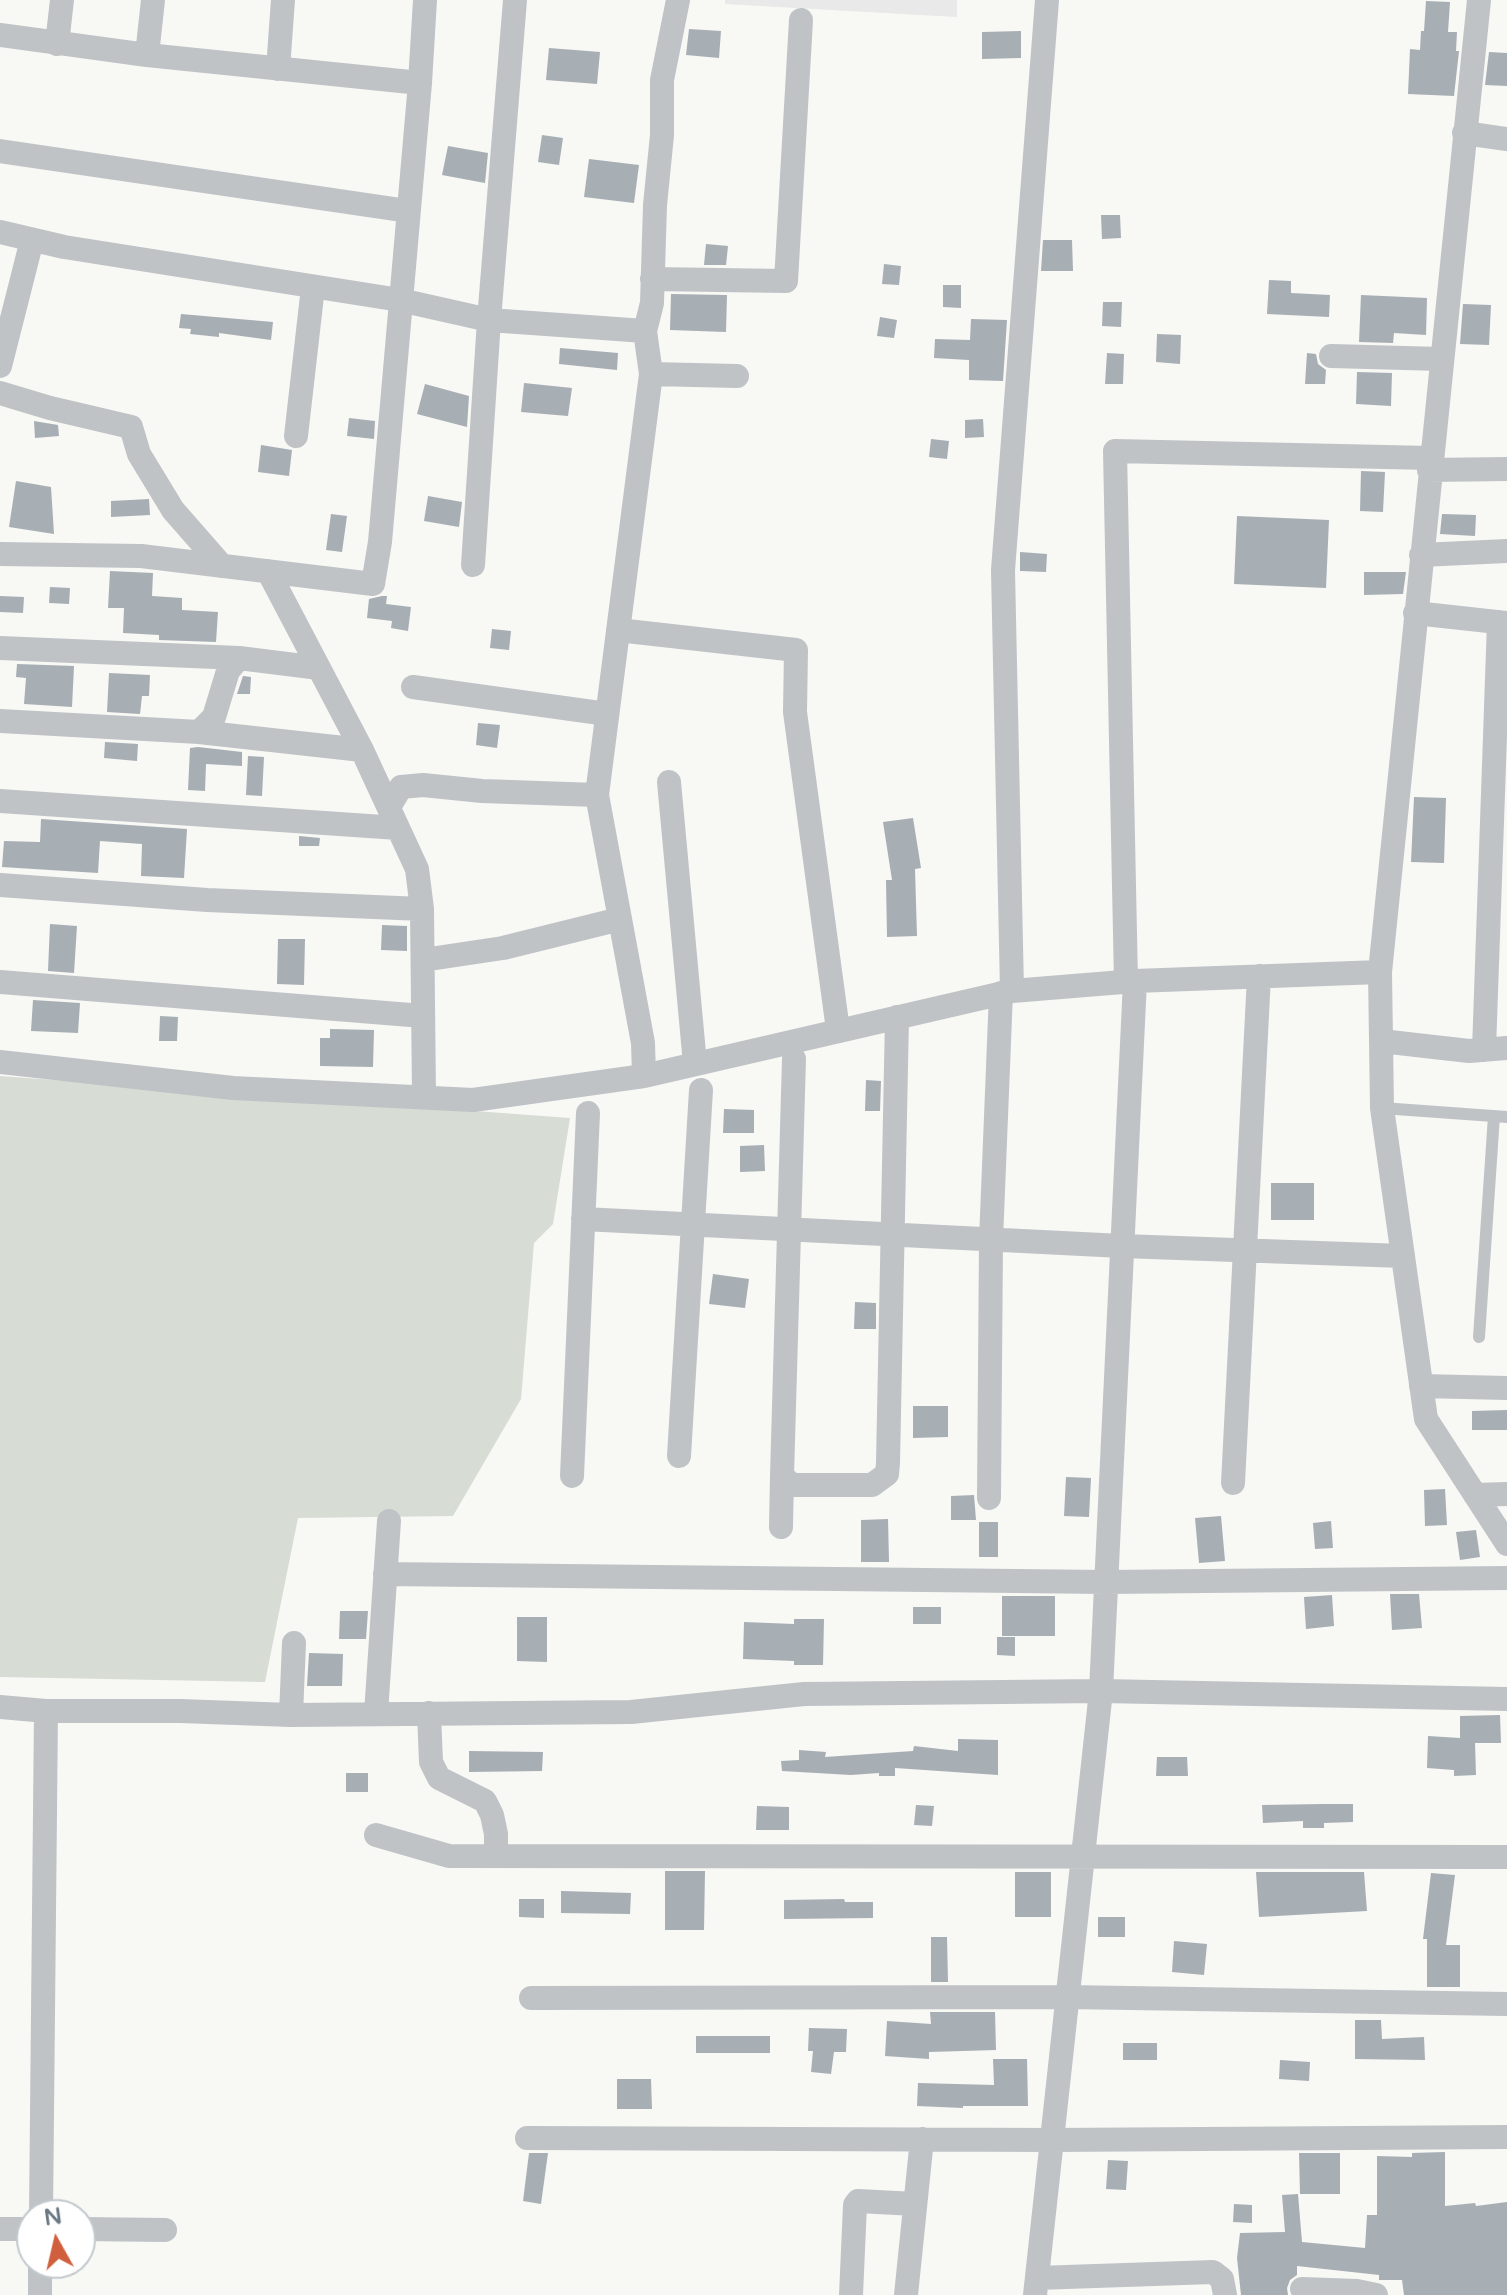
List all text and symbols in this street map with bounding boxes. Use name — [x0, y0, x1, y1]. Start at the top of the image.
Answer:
north arrow — [16, 2199, 96, 2279]
text: N — [42, 2203, 63, 2231]

